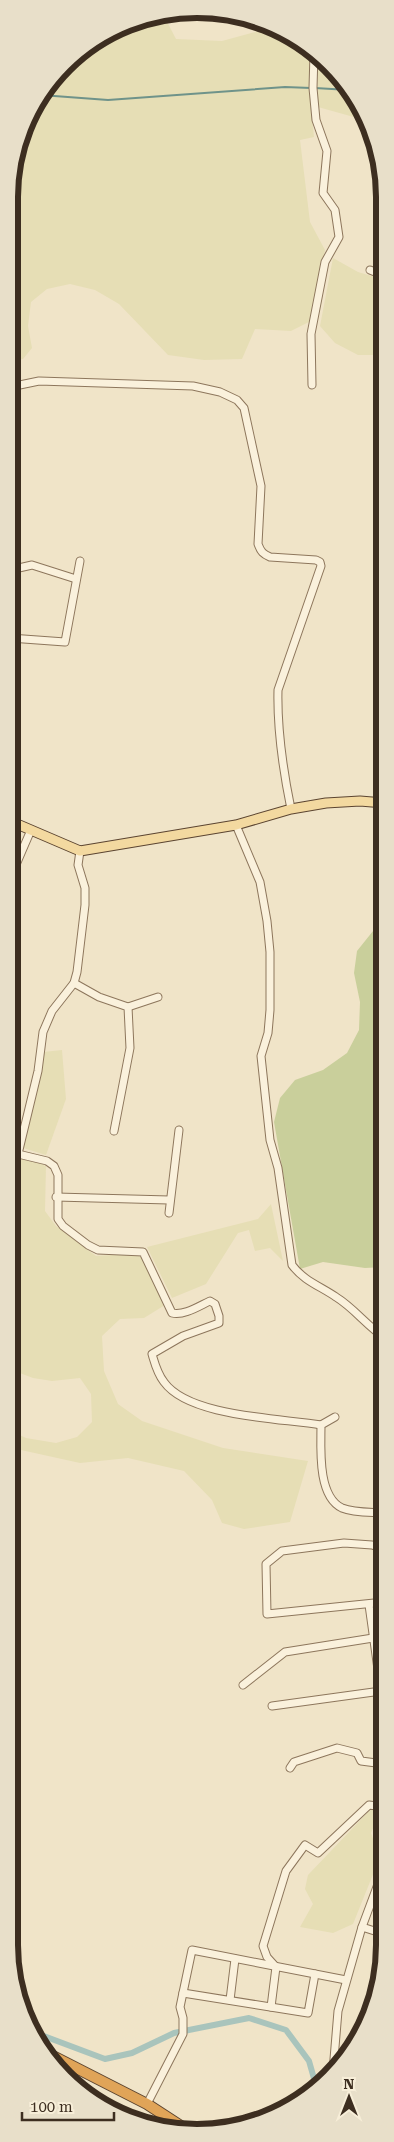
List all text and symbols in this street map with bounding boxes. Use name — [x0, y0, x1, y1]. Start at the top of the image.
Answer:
north arrow — [324, 2072, 374, 2122]
text: N — [344, 2076, 355, 2092]
scale bar — [22, 2090, 115, 2122]
text: 100 m — [30, 2098, 73, 2116]

